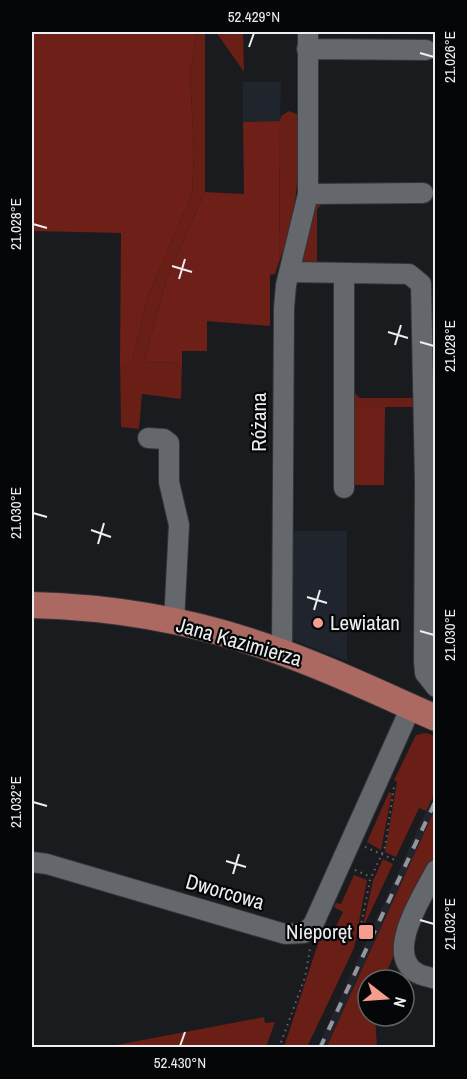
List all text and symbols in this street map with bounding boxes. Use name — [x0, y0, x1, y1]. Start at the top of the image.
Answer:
text: 52.429°N — [228, 6, 280, 27]
text: 21.026°E — [439, 31, 460, 83]
text: 21.028°E — [5, 198, 26, 250]
text: 21.028°E — [439, 320, 460, 372]
street label: Różana — [244, 392, 273, 452]
text: 21.030°E — [5, 487, 26, 539]
place label: Lewiatan — [330, 608, 400, 637]
text: 21.030°E — [439, 609, 460, 661]
street label: Jana Kazimierza — [173, 610, 306, 673]
marker: Lewiatan — [311, 616, 325, 630]
text: 21.032°E — [5, 776, 26, 828]
street label: Dworcowa — [183, 867, 268, 917]
text: 21.032°E — [439, 898, 460, 950]
place label: Nieporęt — [286, 917, 352, 946]
marker: Nieporęt — [357, 923, 375, 941]
north arrow — [356, 968, 416, 1028]
text: N — [388, 995, 412, 1010]
text: 52.430°N — [154, 1052, 206, 1073]

